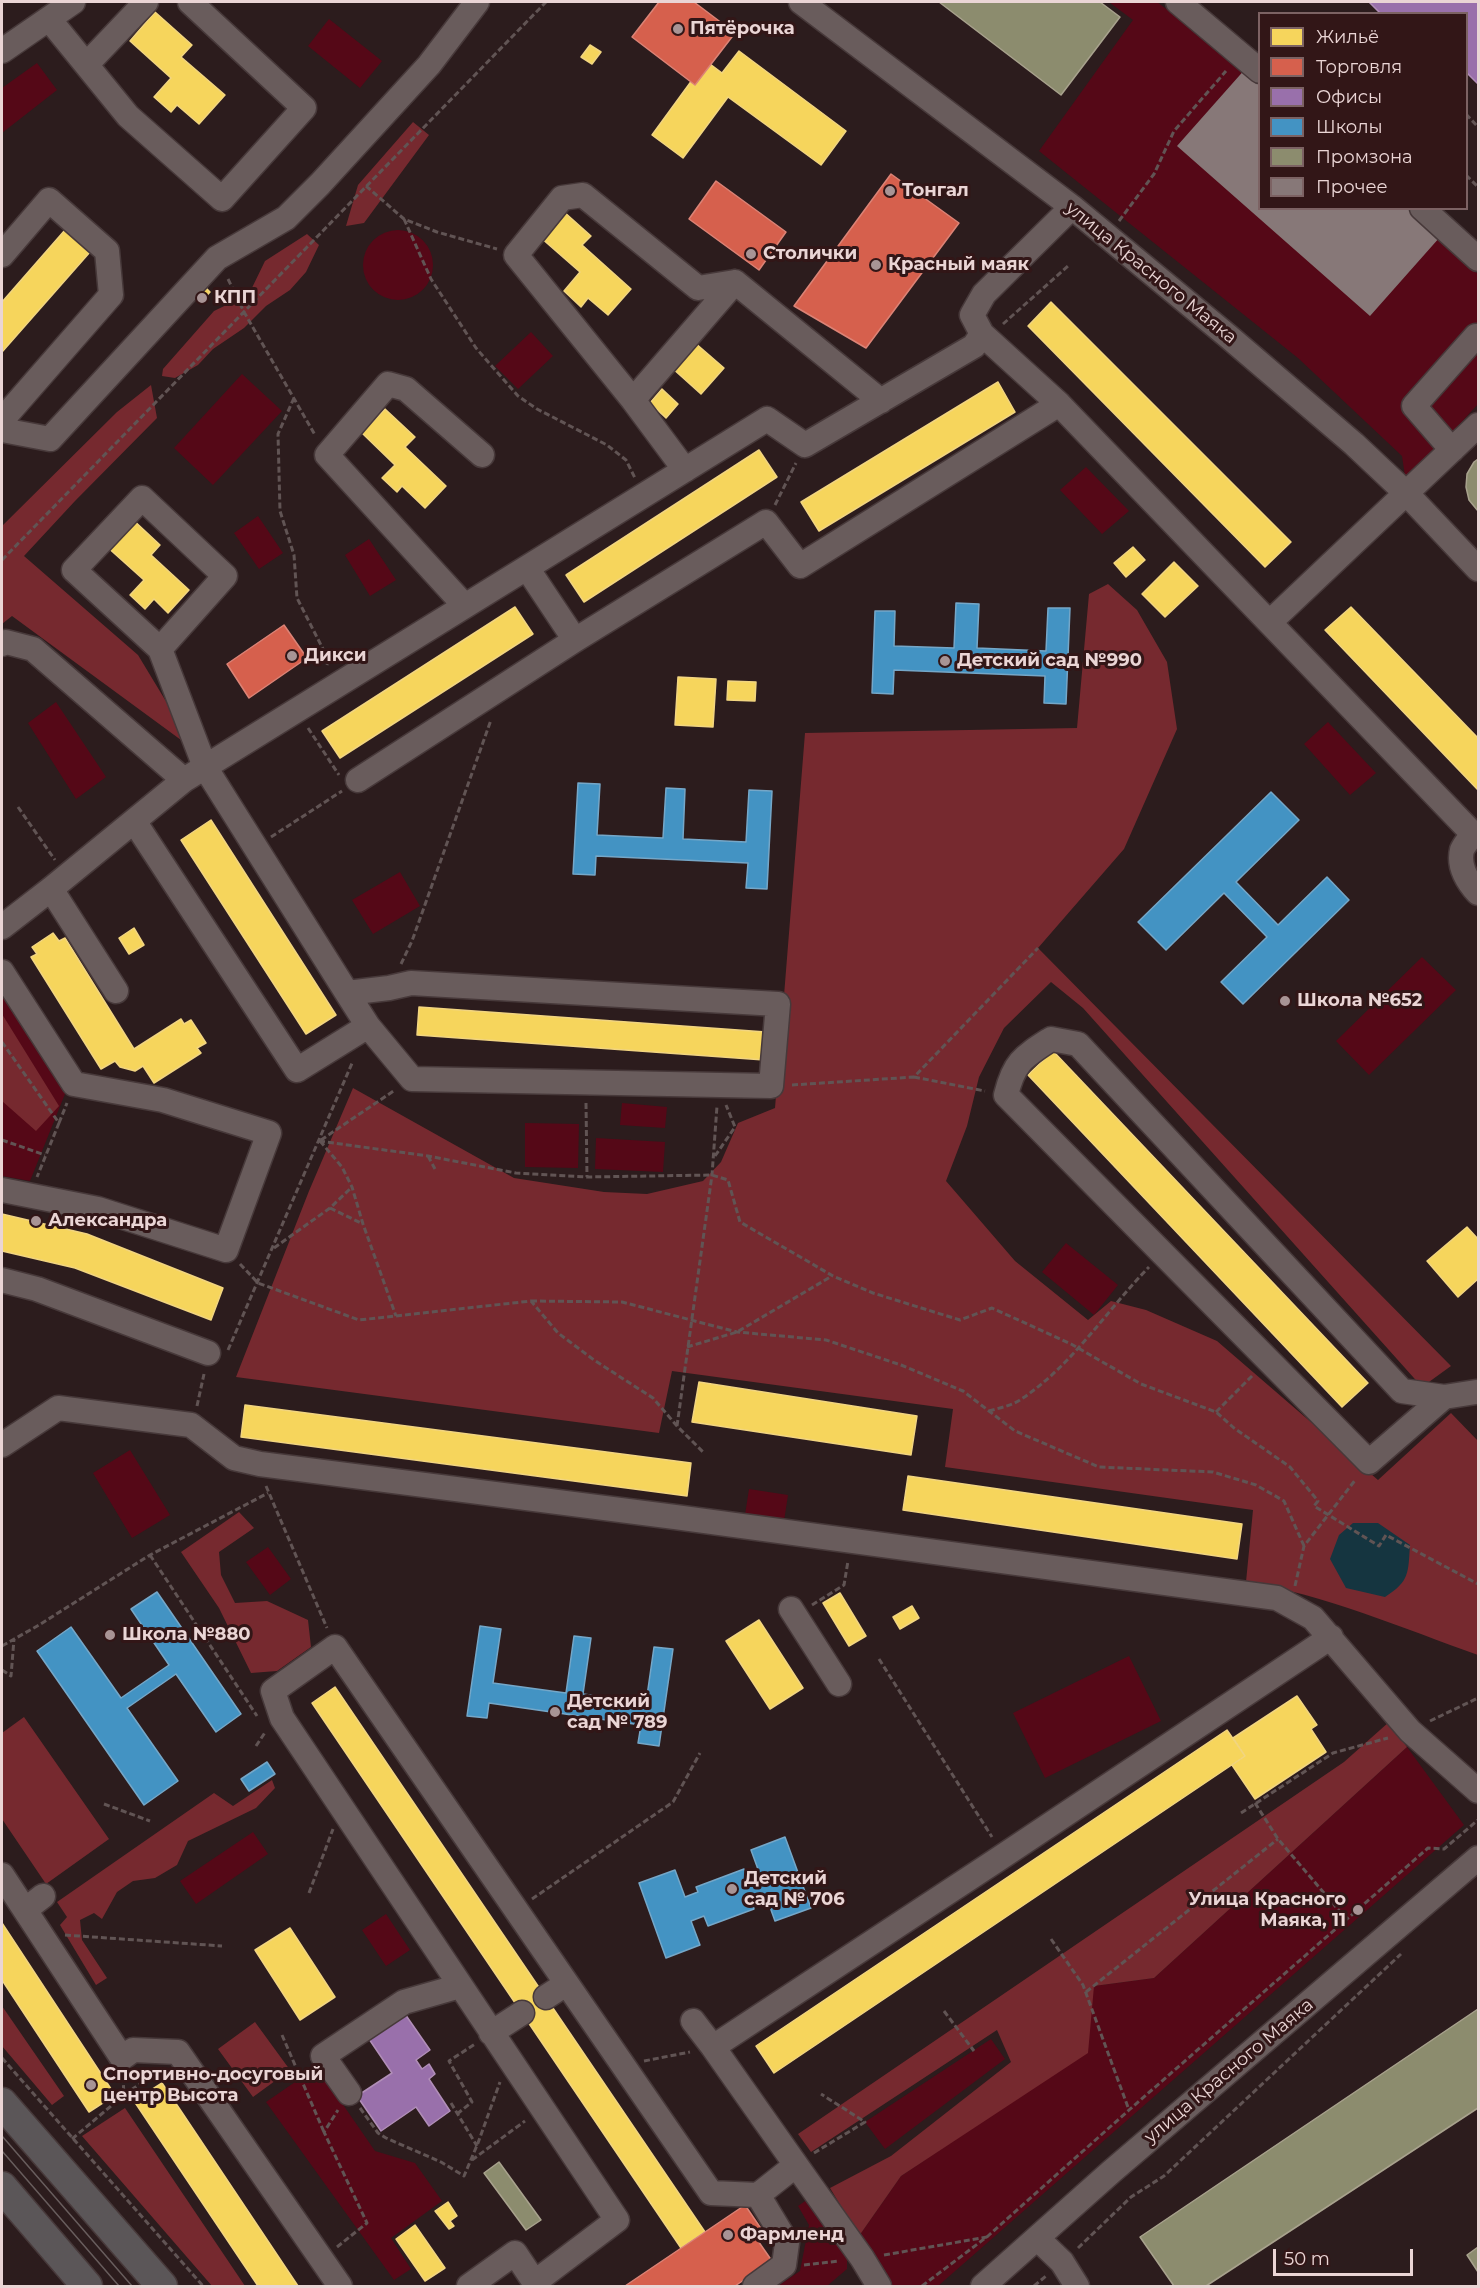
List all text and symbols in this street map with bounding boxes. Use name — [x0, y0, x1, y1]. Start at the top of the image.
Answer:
legend — [1258, 12, 1468, 210]
place label: Пятёрочка — [690, 18, 795, 40]
marker: Пятёрочка — [671, 22, 685, 36]
text: Жильё — [1316, 26, 1379, 48]
text: Торговля — [1316, 56, 1402, 78]
text: Офисы — [1316, 86, 1382, 108]
text: Школы — [1316, 116, 1383, 138]
text: Промзона — [1316, 146, 1413, 168]
text: Прочее — [1316, 176, 1388, 198]
place label: Тонгал — [902, 180, 969, 202]
marker: Тонгал — [883, 184, 897, 198]
street label: улица Красного Маяка — [1061, 197, 1241, 349]
place label: Столички — [763, 243, 857, 265]
marker: Столички — [744, 247, 758, 261]
place label: Красный маяк — [888, 254, 1029, 276]
marker: Красный маяк — [869, 258, 883, 272]
place label: КПП — [214, 287, 256, 309]
marker: КПП — [195, 291, 209, 305]
place label: Дикси — [304, 645, 366, 667]
marker: Дикси — [285, 649, 299, 663]
place label: Детский сад №990 — [957, 650, 1142, 672]
marker: Детский сад №990 — [938, 654, 952, 668]
place label: Школа №652 — [1297, 990, 1422, 1012]
marker: Школа №652 — [1278, 994, 1292, 1008]
place label: Александра — [48, 1210, 167, 1232]
marker: Александра — [29, 1214, 43, 1228]
place label: Школа №880 — [122, 1624, 251, 1646]
marker: Школа №880 — [103, 1628, 117, 1642]
place label: Детский сад № 789 — [567, 1691, 667, 1734]
marker: Детский сад № 789 — [548, 1705, 562, 1719]
place label: Детский сад № 706 — [744, 1868, 845, 1910]
marker: Детский сад № 706 — [725, 1882, 739, 1896]
place label: Улица Красного Маяка, 11 — [1189, 1889, 1346, 1932]
marker: Улица Красного Маяка, 11 — [1351, 1903, 1365, 1917]
street label: улица Красного Маяка — [1140, 1994, 1318, 2148]
place label: Спортивно-досуговый центр Высота — [103, 2064, 323, 2106]
marker: Спортивно-досуговый центр Высота — [84, 2078, 98, 2092]
place label: Фармленд — [740, 2224, 844, 2246]
marker: Фармленд — [721, 2228, 735, 2242]
scale bar — [1276, 2237, 1416, 2275]
text: 50 m — [1284, 2248, 1330, 2270]

